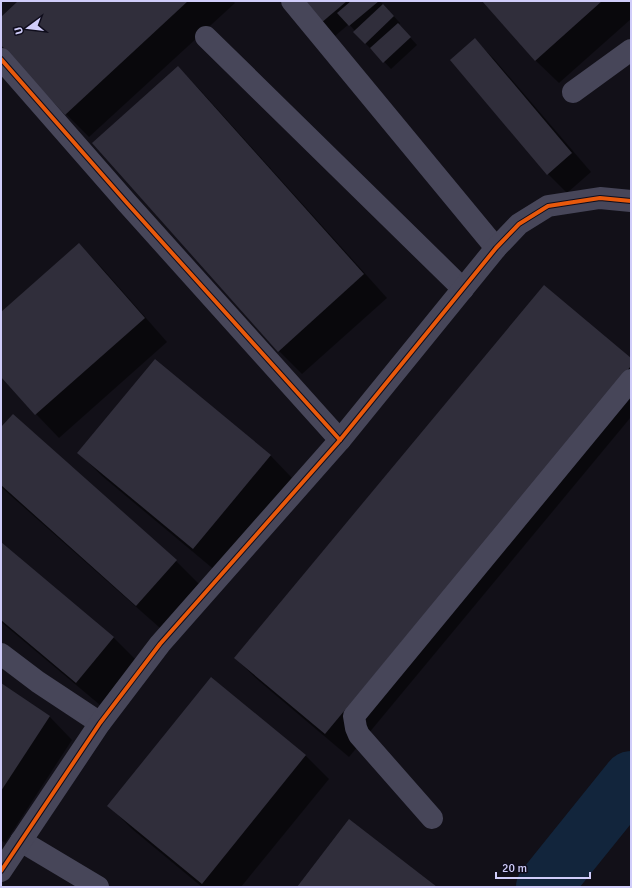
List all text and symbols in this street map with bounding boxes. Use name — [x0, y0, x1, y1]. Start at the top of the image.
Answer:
north arrow — [8, 8, 48, 48]
text: U — [12, 25, 26, 36]
scale bar — [496, 854, 590, 880]
text: 20 m — [502, 861, 527, 876]

